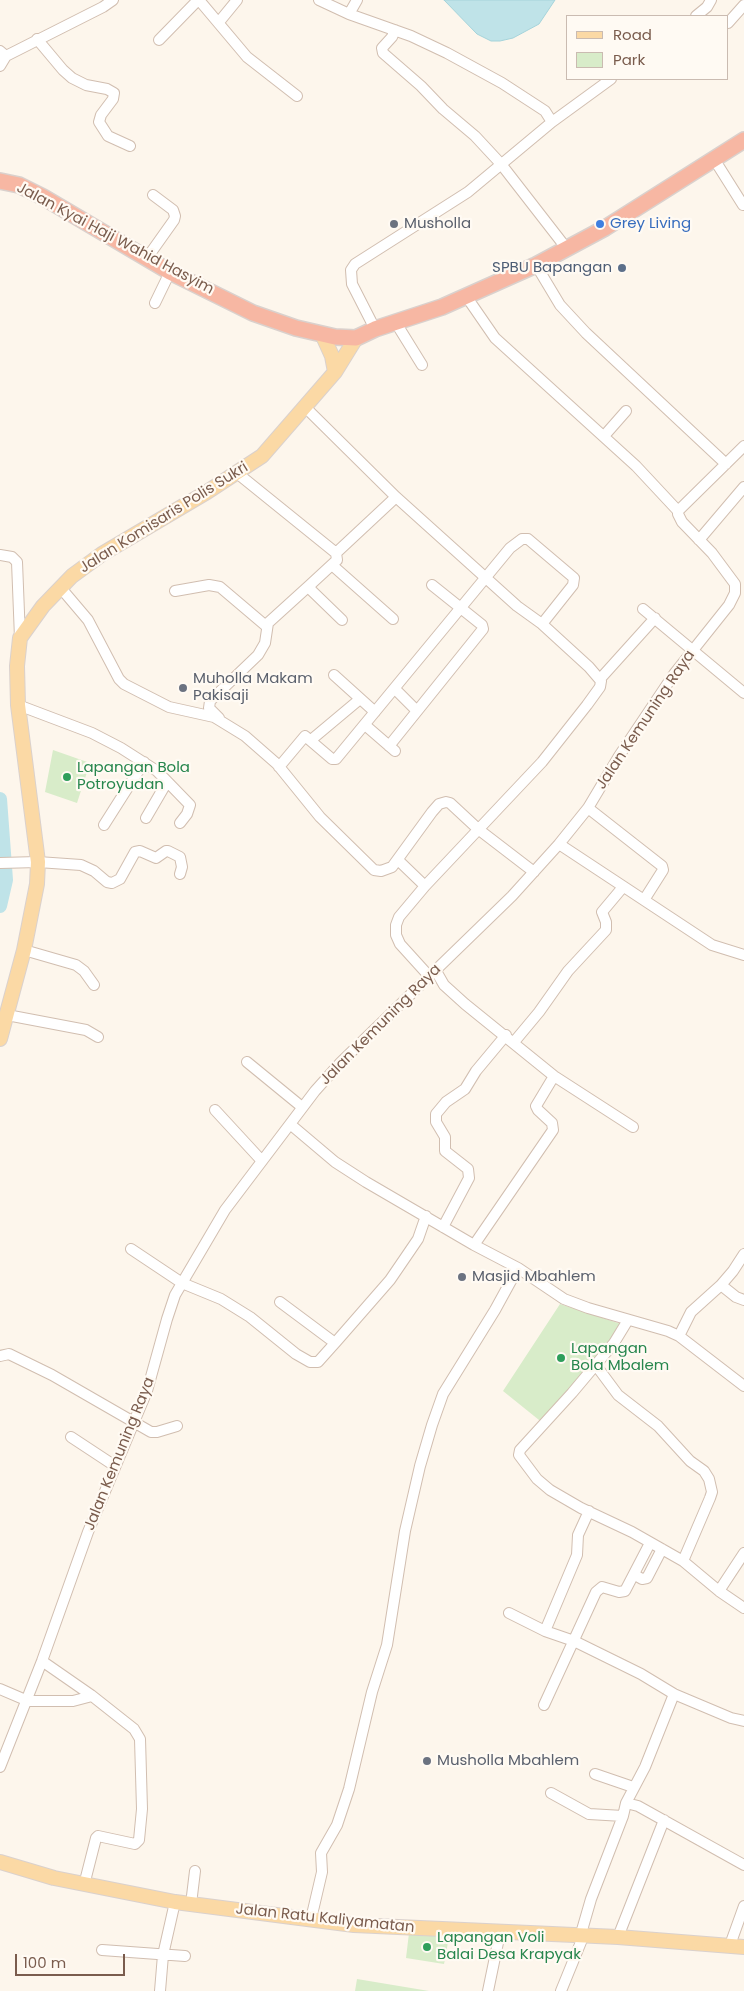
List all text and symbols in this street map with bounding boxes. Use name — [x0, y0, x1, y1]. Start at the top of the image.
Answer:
legend — [566, 15, 729, 80]
text: Road — [613, 24, 652, 45]
text: Park — [613, 49, 645, 70]
street label: Jalan Kyai Haji Wahid Hasyim — [13, 179, 217, 299]
place label: Musholla — [404, 215, 471, 233]
place label: Grey Living — [610, 215, 691, 233]
marker: Musholla — [388, 218, 400, 230]
marker: Grey Living — [594, 218, 606, 230]
place label: SPBU Bapangan — [492, 259, 612, 277]
marker: SPBU Bapangan — [616, 262, 628, 274]
street label: Jalan Komisaris Polis Sukri — [76, 459, 252, 577]
street label: Jalan Kemuning Raya — [593, 647, 699, 793]
place label: Muholla Makam Pakisaji — [193, 670, 313, 705]
marker: Muholla Makam Pakisaji — [177, 682, 189, 694]
place label: Lapangan Bola Potroyudan — [77, 759, 190, 794]
marker: Lapangan Bola Potroyudan — [61, 771, 73, 783]
street label: Jalan Kemuning Raya — [317, 961, 445, 1089]
place label: Masjid Mbahlem — [472, 1268, 596, 1286]
marker: Masjid Mbahlem — [456, 1271, 468, 1283]
place label: Lapangan Bola Mbalem — [571, 1340, 669, 1375]
marker: Lapangan Bola Mbalem — [555, 1352, 567, 1364]
street label: Jalan Kemuning Raya — [81, 1375, 159, 1533]
place label: Musholla Mbahlem — [437, 1752, 579, 1770]
marker: Musholla Mbahlem — [421, 1755, 433, 1767]
street label: Jalan Ratu Kaliyamatan — [235, 1901, 415, 1937]
place label: Lapangan Voli Balai Desa Krapyak — [437, 1929, 581, 1964]
marker: Lapangan Voli Balai Desa Krapyak — [421, 1941, 433, 1953]
scale bar — [18, 1944, 128, 1976]
text: 100 m — [23, 1952, 66, 1973]

